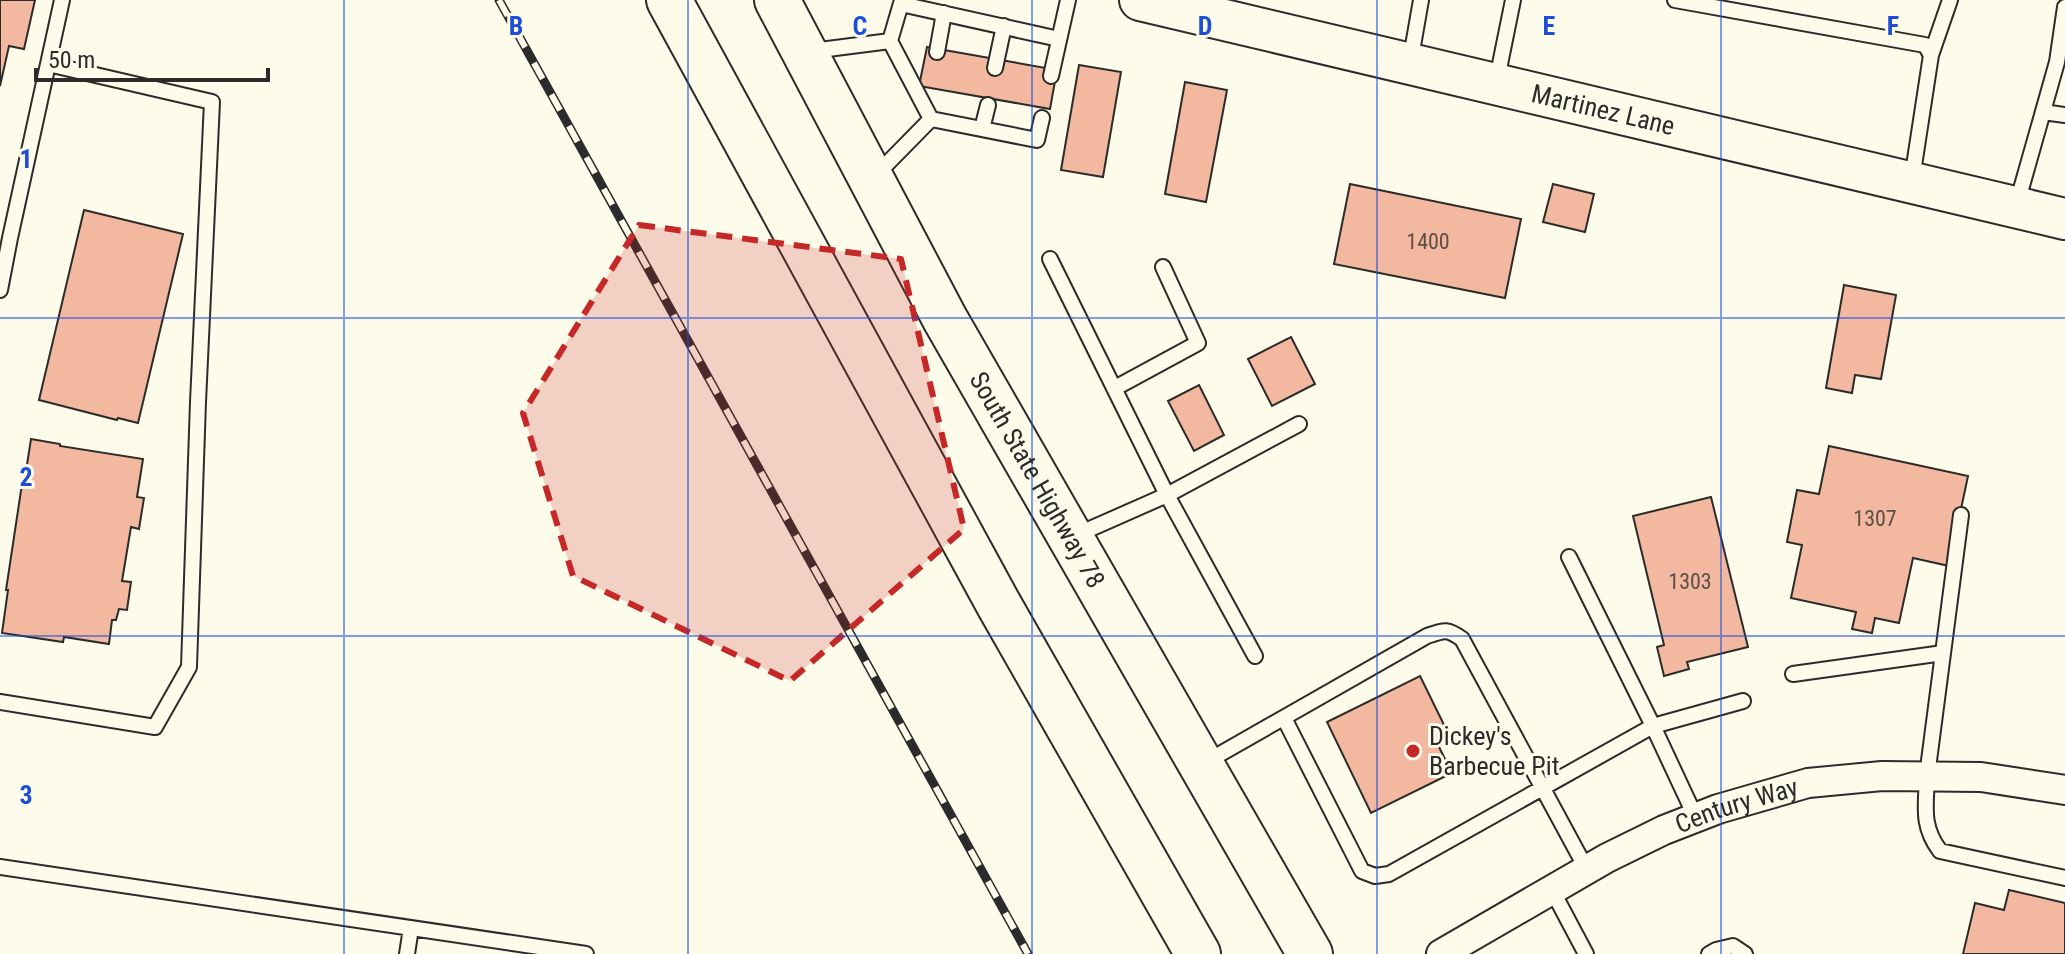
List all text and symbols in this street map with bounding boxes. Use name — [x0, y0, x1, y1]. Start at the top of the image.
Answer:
text: B — [509, 11, 523, 41]
text: C — [853, 11, 868, 41]
text: D — [1198, 11, 1212, 41]
text: E — [1543, 11, 1556, 41]
text: F — [1887, 11, 1899, 41]
scale bar — [36, 32, 268, 82]
text: 50 m — [48, 46, 95, 74]
street label: Martinez Lane — [1529, 78, 1678, 141]
text: 1 — [19, 144, 33, 174]
house number: 1400 — [1406, 229, 1450, 254]
street label: South State Highway 78 — [964, 367, 1111, 593]
text: 2 — [19, 462, 33, 492]
house number: 1307 — [1853, 506, 1897, 531]
house number: 1303 — [1668, 569, 1712, 594]
place label: Dickey's Barbecue Pit — [1429, 721, 1559, 781]
marker: Dickey's Barbecue Pit — [1404, 742, 1422, 760]
street label: Century Way — [1671, 772, 1802, 839]
text: 3 — [19, 780, 33, 810]

